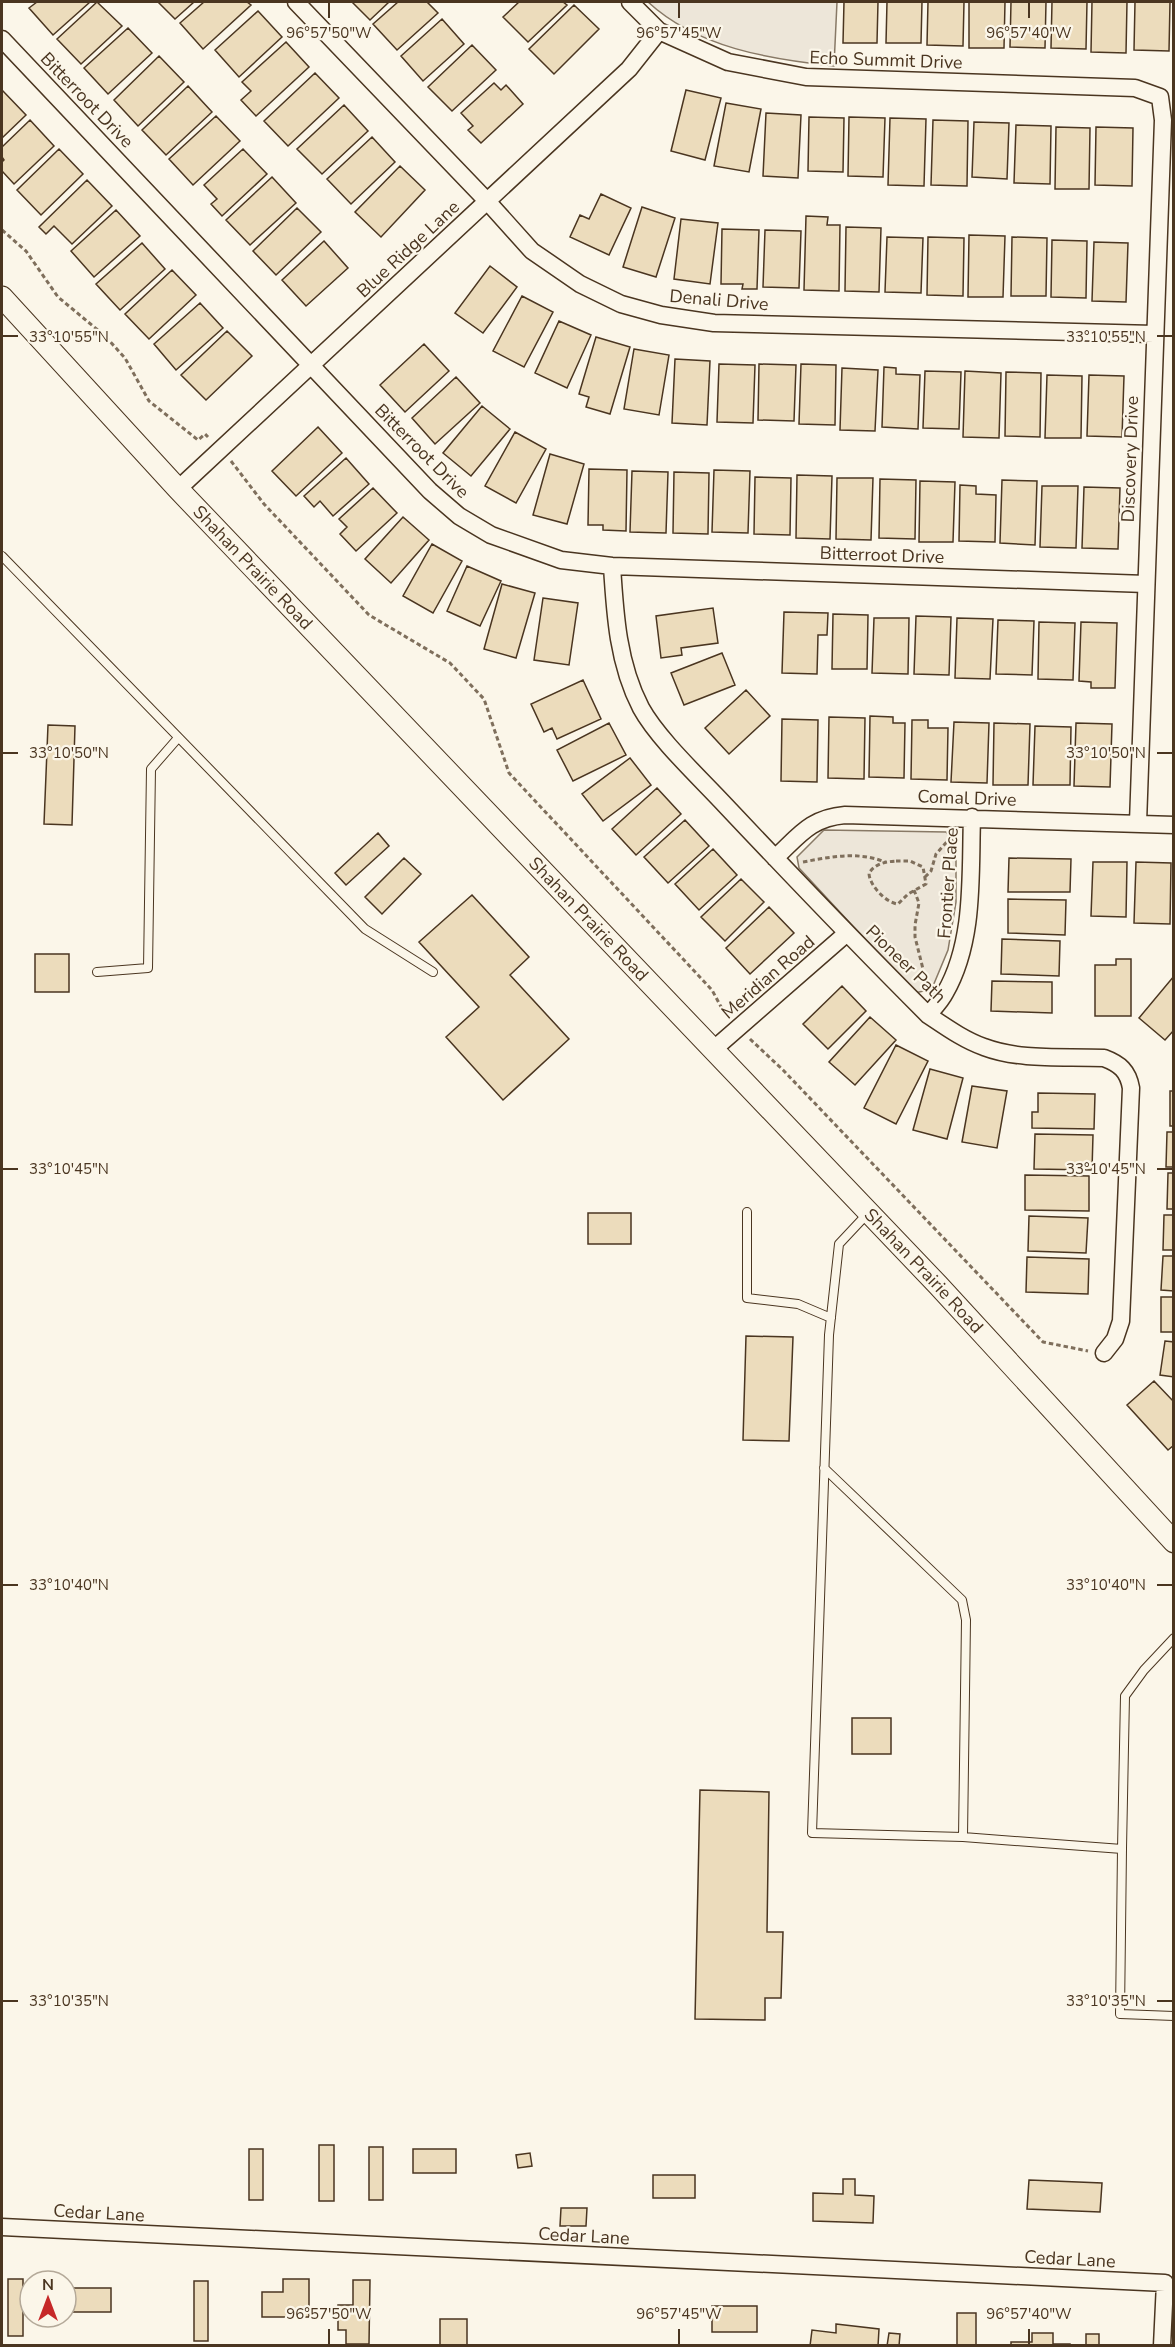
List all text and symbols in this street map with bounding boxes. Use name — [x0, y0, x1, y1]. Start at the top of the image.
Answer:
text: 96°57'50"W — [286, 23, 372, 43]
text: 96°57'45"W — [636, 23, 722, 43]
text: 96°57'40"W — [986, 23, 1072, 43]
street label: Echo Summit Drive — [809, 45, 963, 75]
street label: Bitterroot Drive — [35, 47, 139, 153]
street label: Blue Ridge Lane — [351, 195, 465, 303]
street label: Denali Drive — [668, 284, 770, 316]
text: 33°10'55"N — [29, 327, 109, 347]
text: 33°10'55"N — [1066, 327, 1146, 347]
street label: Discovery Drive — [1116, 395, 1144, 523]
street label: Bitterroot Drive — [369, 398, 475, 504]
street label: Shahan Prairie Road — [188, 500, 318, 635]
street label: Bitterroot Drive — [819, 541, 945, 569]
text: 33°10'50"N — [29, 743, 109, 763]
text: 33°10'50"N — [1066, 743, 1146, 763]
street label: Comal Drive — [917, 784, 1017, 812]
street label: Frontier Place — [932, 827, 964, 939]
street label: Shahan Prairie Road — [523, 852, 654, 986]
street label: Pioneer Path — [861, 920, 951, 1008]
street label: Meridian Road — [716, 930, 820, 1024]
text: 33°10'45"N — [29, 1159, 109, 1179]
text: 33°10'45"N — [1066, 1159, 1146, 1179]
street label: Shahan Prairie Road — [859, 1203, 989, 1339]
text: 33°10'40"N — [29, 1575, 109, 1595]
text: 33°10'40"N — [1066, 1575, 1146, 1595]
text: 33°10'35"N — [29, 1991, 109, 2011]
text: 33°10'35"N — [1066, 1991, 1146, 2011]
street label: Cedar Lane — [53, 2199, 145, 2227]
street label: Cedar Lane — [538, 2222, 630, 2250]
street label: Cedar Lane — [1024, 2245, 1116, 2273]
north arrow — [18, 2269, 78, 2329]
text: N — [42, 2274, 54, 2296]
text: 96°57'50"W — [286, 2304, 372, 2324]
text: 96°57'45"W — [636, 2304, 722, 2324]
text: 96°57'40"W — [986, 2304, 1072, 2324]

